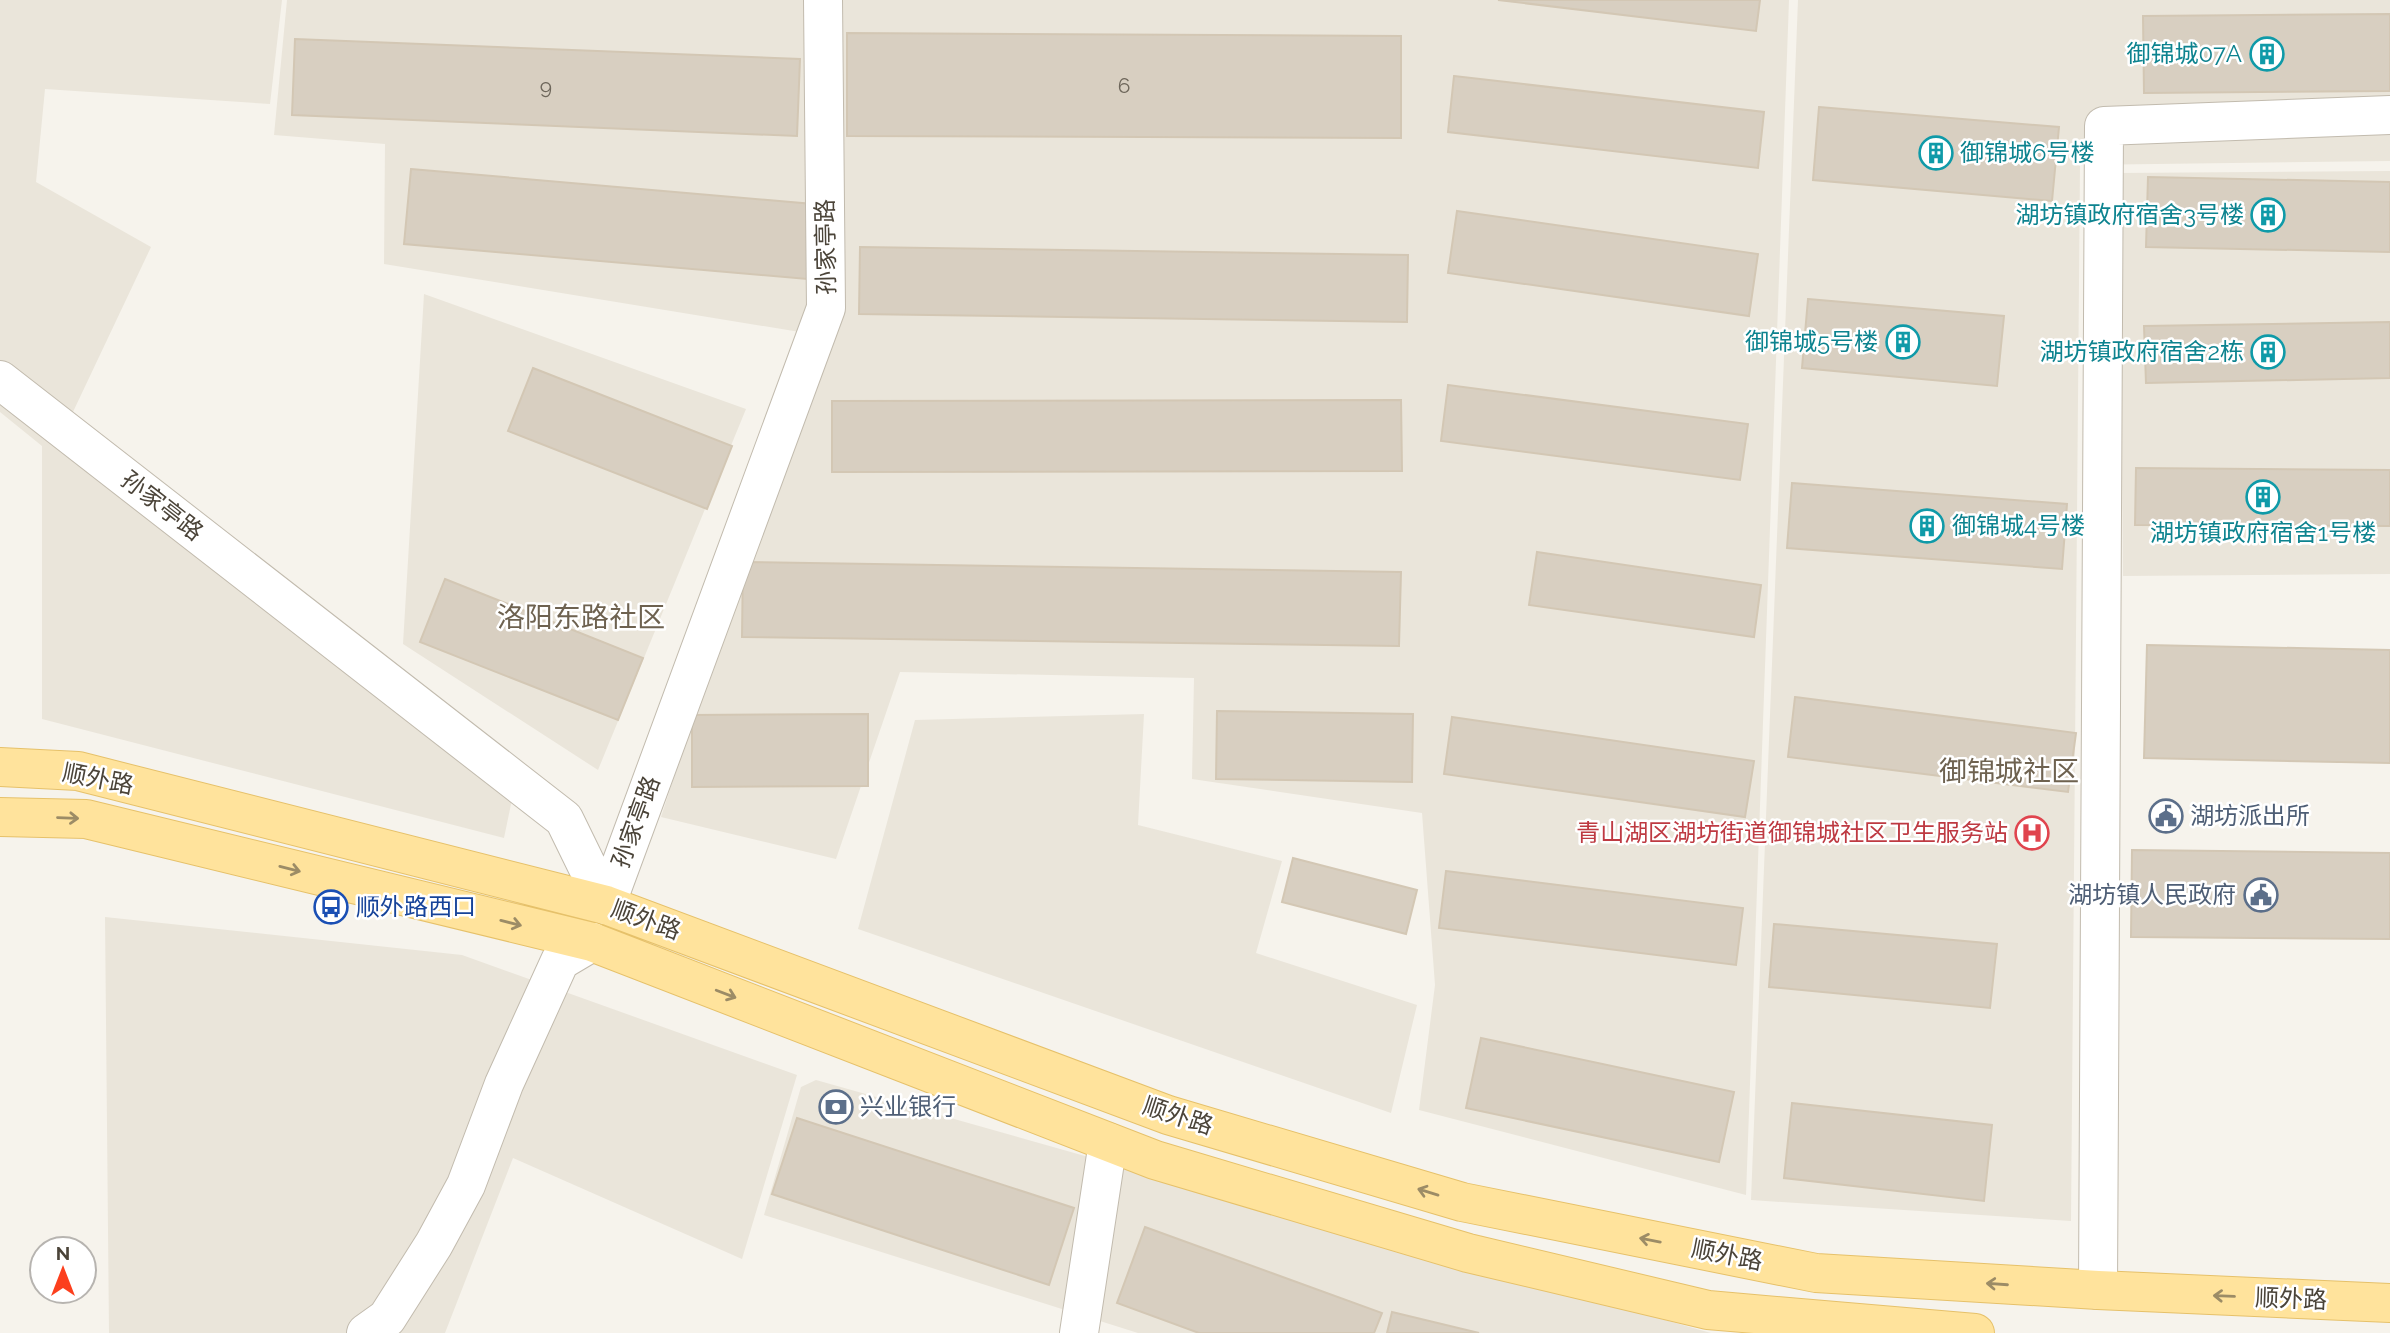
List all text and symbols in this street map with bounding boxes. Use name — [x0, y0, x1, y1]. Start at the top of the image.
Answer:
building icon: 御锦城07A — [2248, 35, 2286, 73]
place label: 御锦城07A — [2126, 39, 2242, 68]
house number: 6 — [1118, 73, 1130, 98]
house number: 9 — [540, 74, 552, 99]
building icon: 御锦城6号楼 — [1917, 134, 1955, 172]
place label: 御锦城6号楼 — [1960, 138, 2094, 167]
building icon: 湖坊镇政府宿舍3号楼 — [2249, 196, 2287, 234]
street label: 孙家亭路 — [810, 199, 841, 295]
place label: 湖坊镇政府宿舍3号楼 — [2015, 200, 2244, 229]
building icon: 御锦城5号楼 — [1884, 323, 1922, 361]
place label: 御锦城5号楼 — [1745, 327, 1878, 356]
building icon: 湖坊镇政府宿舍2栋 — [2249, 333, 2287, 371]
place label: 湖坊镇政府宿舍2栋 — [2039, 337, 2244, 366]
street label: 孙家亭路 — [116, 465, 209, 547]
building icon: 湖坊镇政府宿舍1号楼 — [2244, 478, 2282, 516]
building icon: 御锦城4号楼 — [1908, 507, 1946, 545]
place label: 御锦城4号楼 — [1952, 511, 2085, 540]
place label: 湖坊镇政府宿舍1号楼 — [2150, 518, 2376, 547]
district label: 洛阳东路社区 — [497, 601, 665, 634]
district label: 御锦城社区 — [1939, 755, 2079, 788]
street label: 顺外路 — [60, 757, 136, 800]
street label: 孙家亭路 — [605, 772, 666, 872]
public building icon: 湖坊派出所 — [2147, 797, 2185, 835]
place label: 湖坊派出所 — [2190, 801, 2310, 830]
one-way arrow — [56, 812, 79, 825]
hospital icon: 青山湖区湖坊街道御锦城社区卫生服务站 — [2013, 814, 2051, 852]
place label: 青山湖区湖坊街道御锦城社区卫生服务站 — [1576, 818, 2008, 847]
one-way arrow — [278, 863, 301, 876]
public building icon: 湖坊镇人民政府 — [2242, 876, 2280, 914]
place label: 湖坊镇人民政府 — [2068, 880, 2236, 909]
bus stop icon: 顺外路西口 — [312, 888, 350, 926]
place label: 顺外路西口 — [356, 892, 476, 921]
street label: 顺外路 — [607, 894, 685, 945]
one-way arrow — [499, 917, 522, 930]
one-way arrow — [715, 989, 737, 1002]
bank icon: 兴业银行 — [817, 1088, 855, 1126]
street label: 顺外路 — [1139, 1091, 1217, 1140]
place label: 兴业银行 — [860, 1092, 956, 1121]
one-way arrow — [1417, 1185, 1439, 1198]
one-way arrow — [1639, 1232, 1662, 1246]
street label: 顺外路 — [1689, 1233, 1765, 1276]
north arrow — [28, 1235, 98, 1305]
text: N — [56, 1242, 70, 1264]
one-way arrow — [1986, 1277, 2008, 1290]
street label: 顺外路 — [2255, 1283, 2328, 1314]
one-way arrow — [2213, 1289, 2236, 1302]

